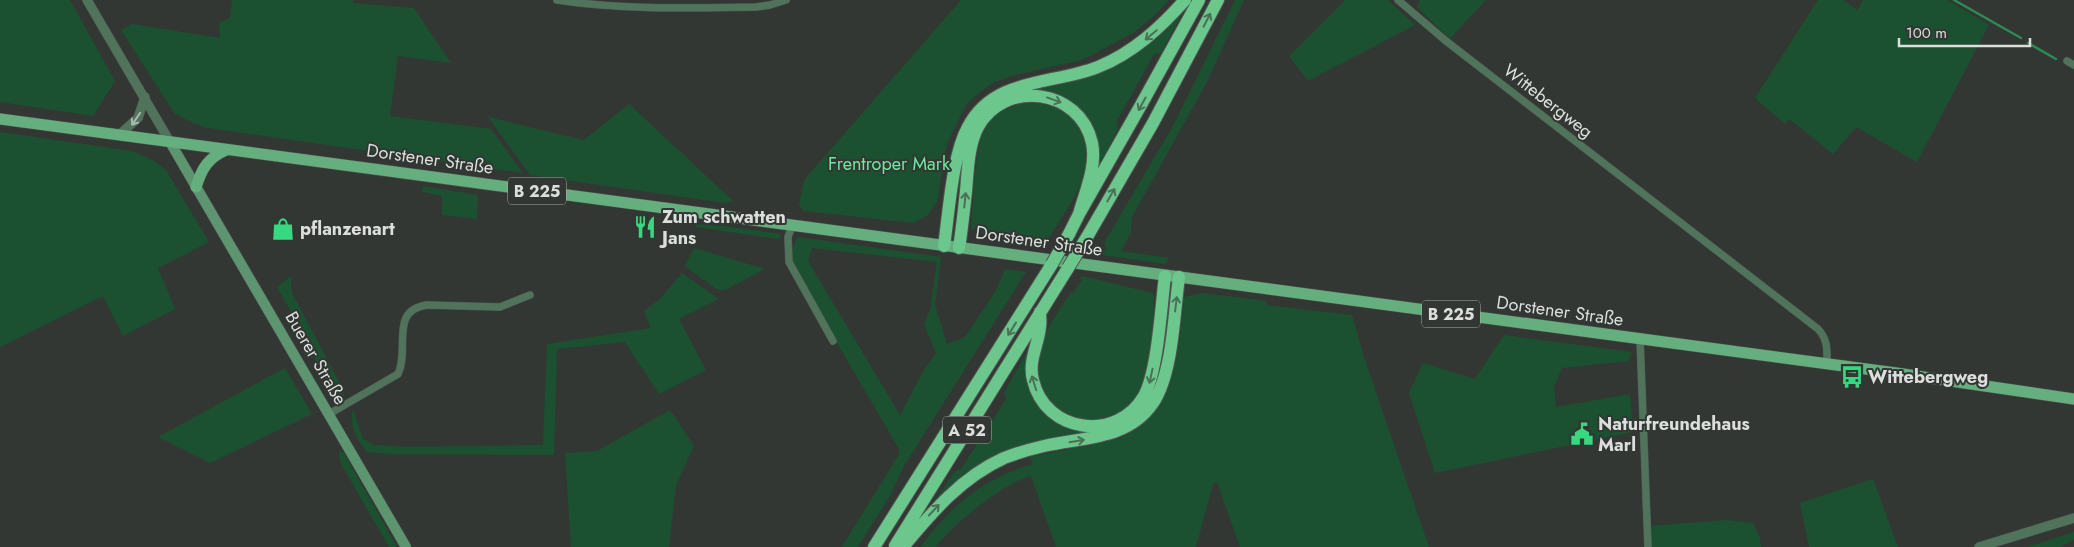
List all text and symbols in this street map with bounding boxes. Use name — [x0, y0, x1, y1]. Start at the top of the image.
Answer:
one-way arrow — [1203, 13, 1212, 28]
scale bar — [1899, 15, 2030, 47]
text: 100 m — [1906, 22, 1947, 44]
one-way arrow — [1145, 29, 1158, 40]
street label: Wittebergweg — [1498, 58, 1598, 144]
one-way arrow — [1046, 96, 1061, 105]
one-way arrow — [1137, 96, 1146, 111]
one-way arrow — [131, 112, 141, 126]
street label: Dorstener Straße — [365, 137, 495, 181]
park label: Frentroper Mark — [828, 151, 950, 177]
road number: B 225 — [508, 178, 566, 205]
one-way arrow — [1107, 188, 1117, 203]
one-way arrow — [960, 192, 970, 208]
place label: Zum schwatten Jans — [659, 204, 786, 251]
restaurant icon: Zum schwatten Jans — [632, 214, 658, 240]
shop icon: pflanzenart — [270, 216, 296, 242]
place label: pflanzenart — [300, 216, 395, 242]
street label: Dorstener Straße — [974, 219, 1104, 263]
street label: Dorstener Straße — [1495, 289, 1625, 333]
one-way arrow — [1171, 296, 1181, 312]
road number: B 225 — [1422, 300, 1480, 328]
street label: Buerer Straße — [279, 306, 353, 410]
one-way arrow — [1006, 322, 1016, 336]
bus stop icon: Wittebergweg — [1839, 364, 1865, 390]
place label: Wittebergweg — [1868, 364, 1988, 390]
one-way arrow — [1146, 367, 1155, 383]
one-way arrow — [1029, 375, 1039, 391]
place label: Naturfreundehaus Marl — [1598, 411, 1750, 458]
road number: A 52 — [943, 416, 991, 444]
public building icon: Naturfreundehaus Marl — [1569, 421, 1595, 447]
one-way arrow — [1069, 435, 1085, 445]
one-way arrow — [929, 503, 940, 516]

